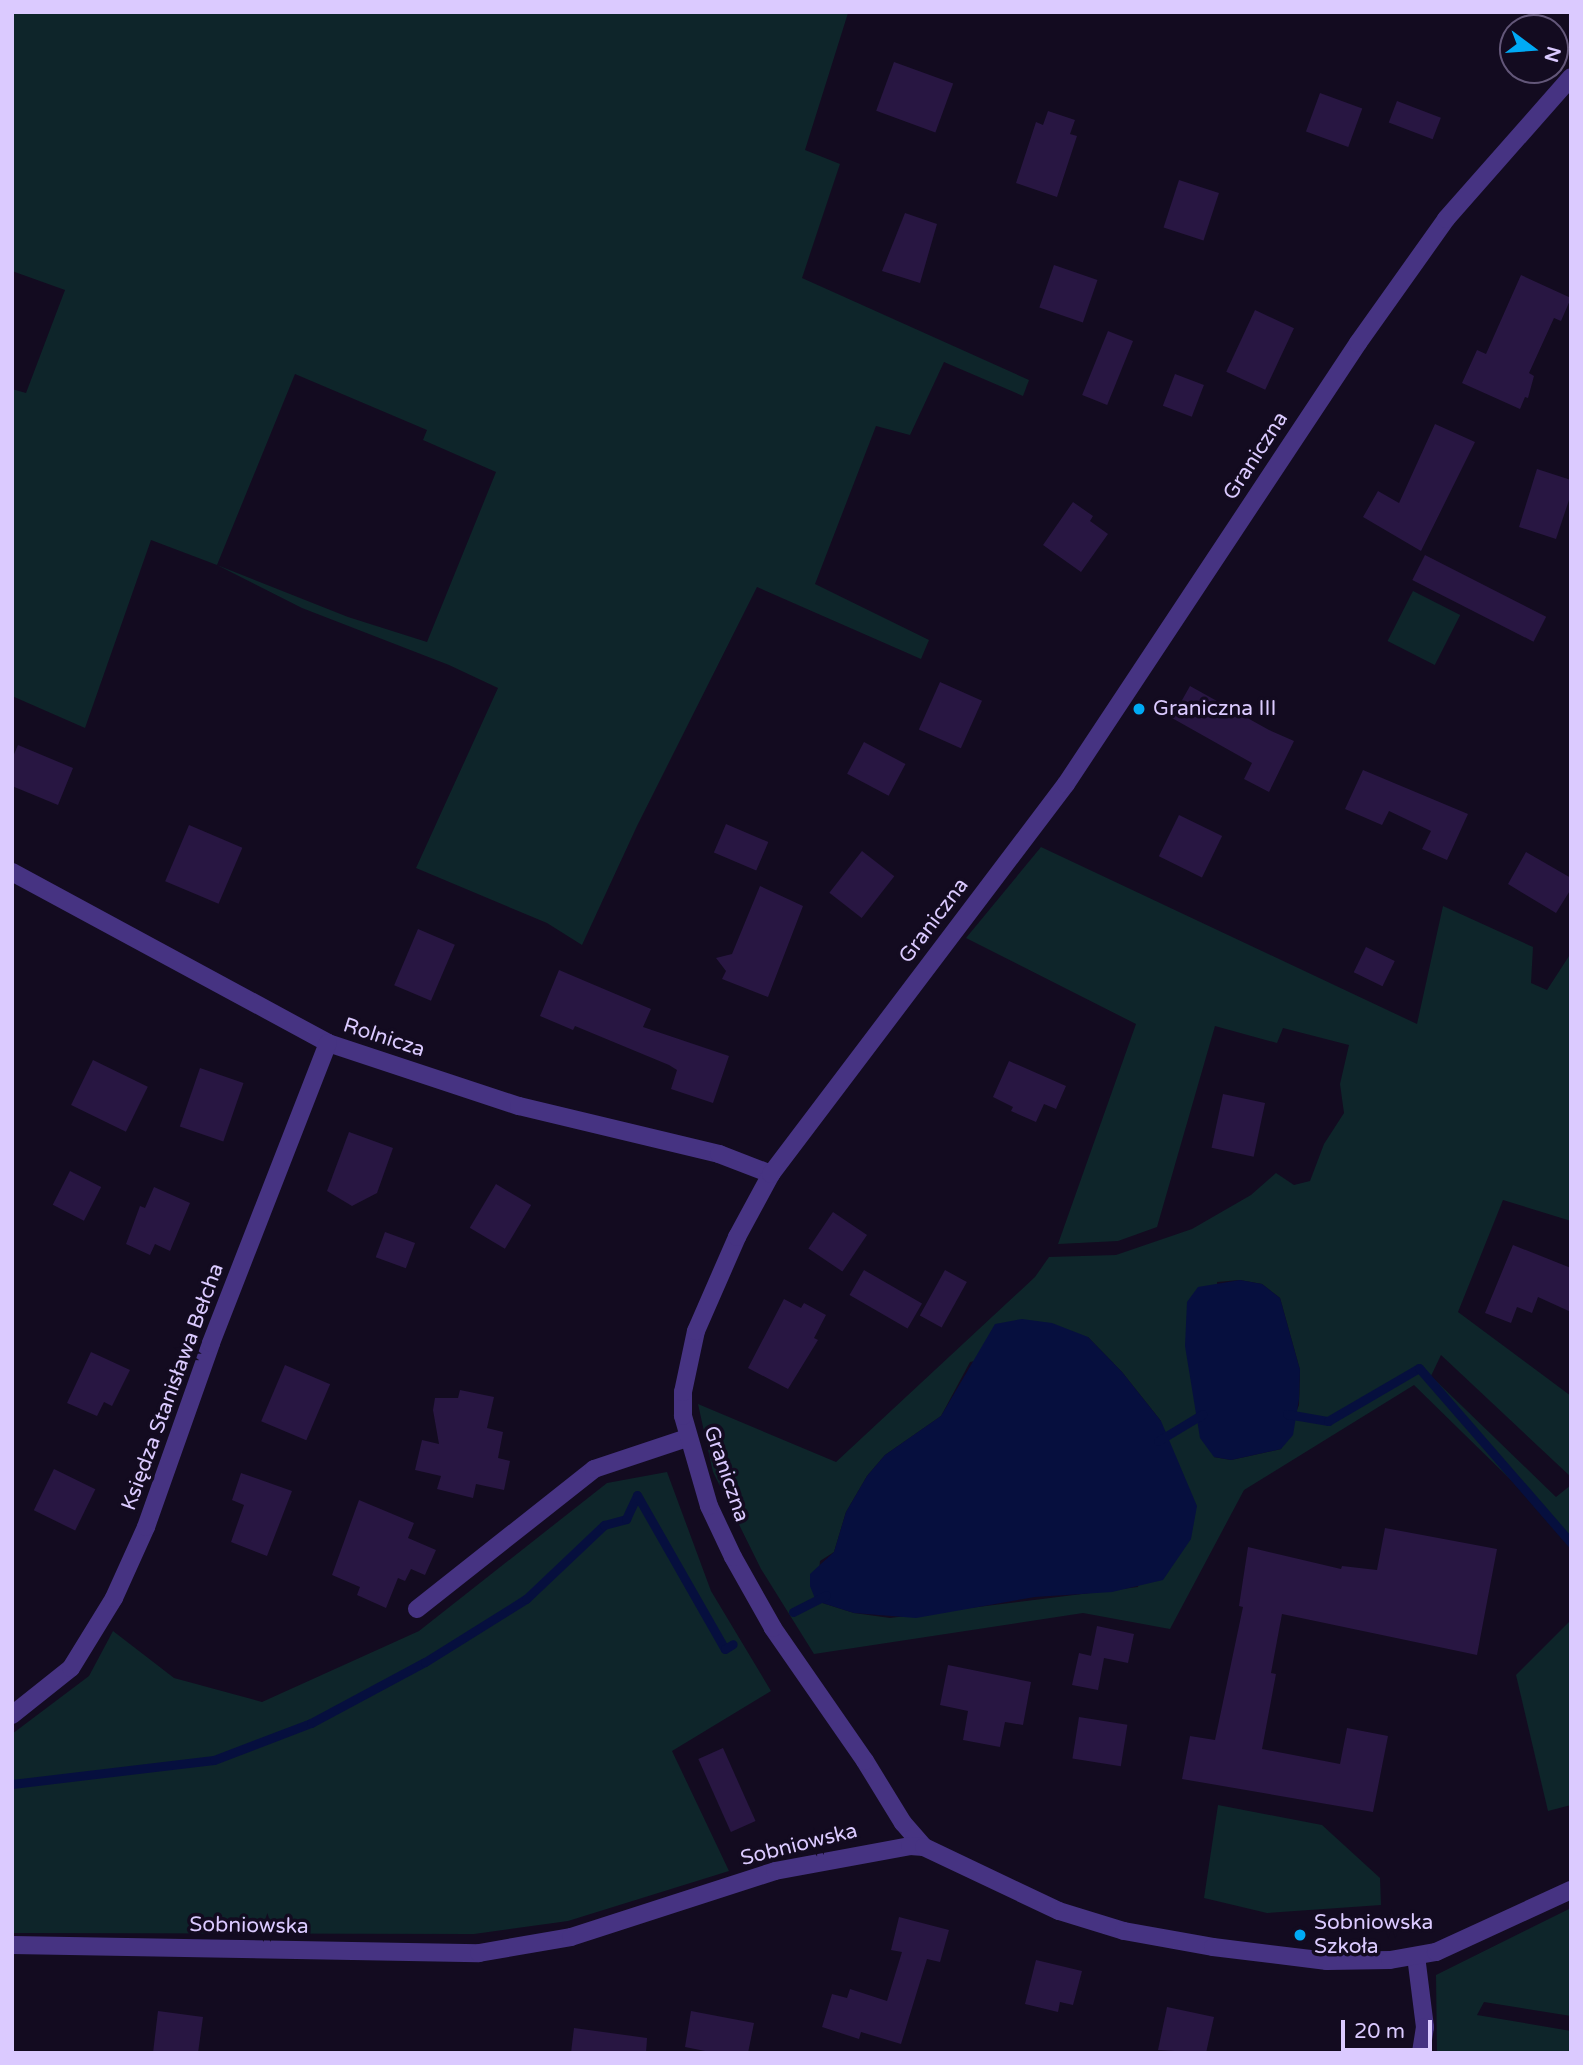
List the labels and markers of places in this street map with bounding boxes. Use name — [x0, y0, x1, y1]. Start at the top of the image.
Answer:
place label: Graniczna III — [1153, 696, 1276, 722]
marker: Graniczna III — [1131, 701, 1147, 717]
place label: Sobniowska Szkoła — [1314, 1910, 1433, 1960]
marker: Sobniowska Szkoła — [1292, 1927, 1308, 1943]

